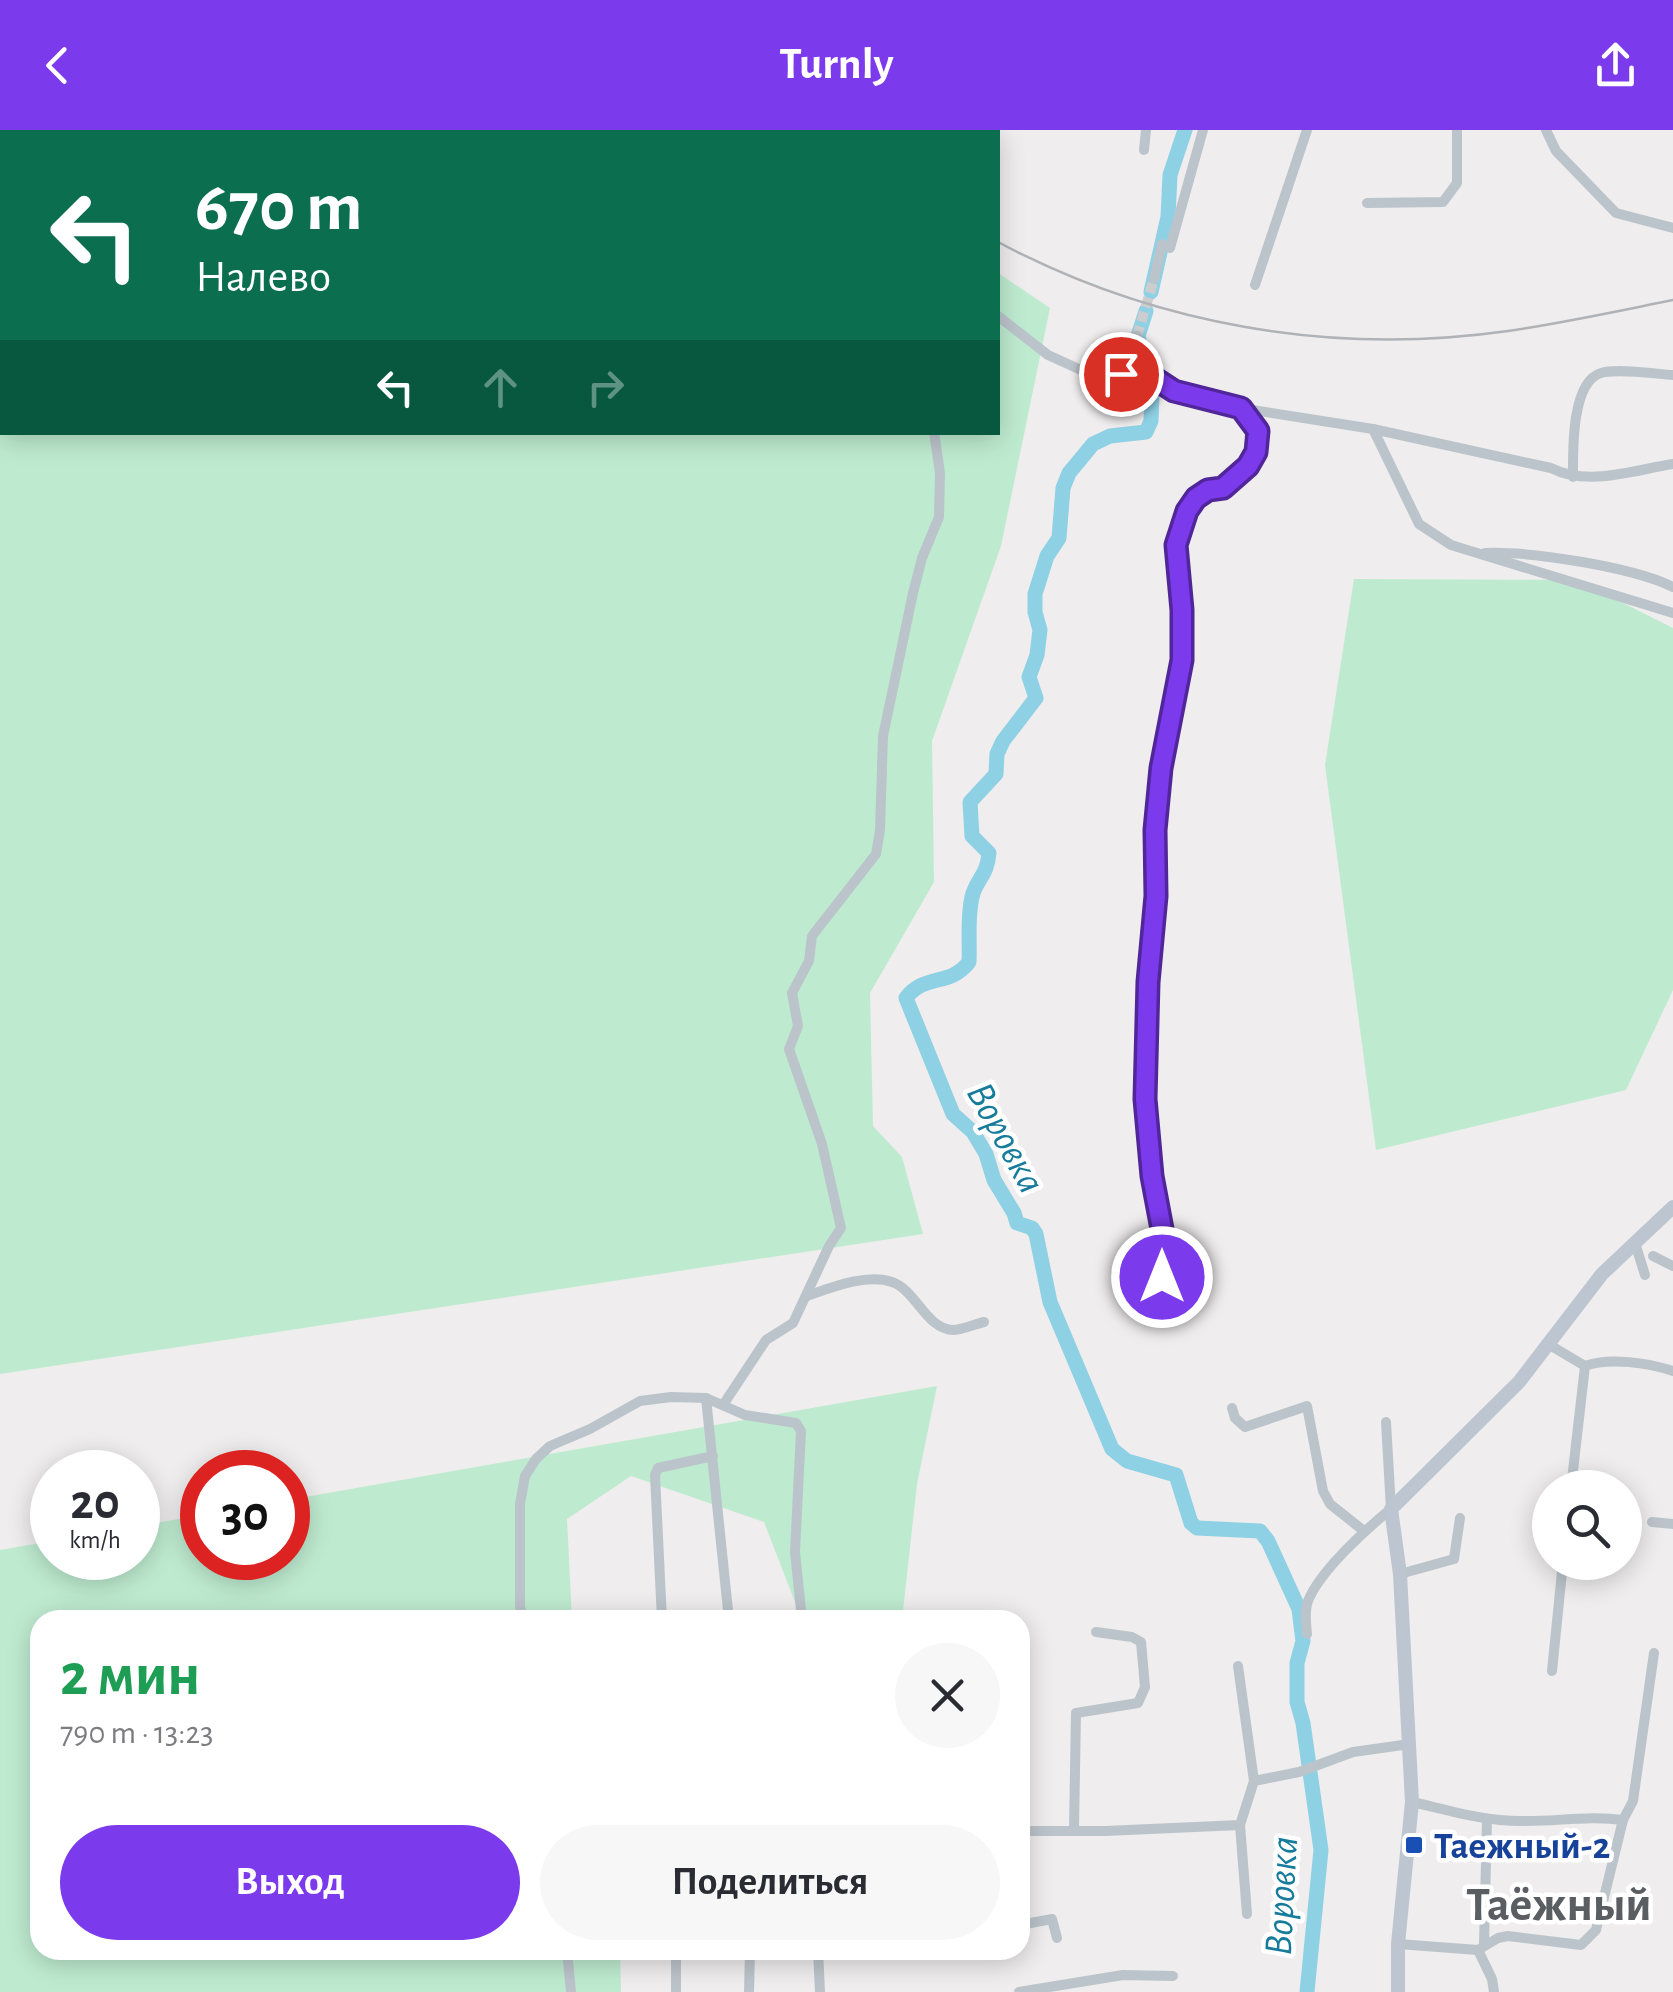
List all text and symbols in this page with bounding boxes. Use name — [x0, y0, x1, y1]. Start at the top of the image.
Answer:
icon: back — [30, 38, 85, 93]
icon: share — [1588, 38, 1643, 93]
text: Turnly — [779, 42, 894, 87]
icon: left — [30, 170, 160, 300]
text: 670 m — [195, 173, 363, 243]
text: Налево — [195, 255, 331, 300]
pin — [1079, 332, 1164, 417]
icon: arrive — [1094, 347, 1149, 402]
icon: left — [368, 360, 423, 415]
icon: ahead — [473, 360, 528, 415]
icon: right — [578, 360, 633, 415]
water label: Воровка — [959, 1076, 1052, 1200]
position arrow — [1110, 1225, 1214, 1329]
speed limit sign: 30 — [180, 1450, 310, 1580]
map controls — [1532, 1470, 1642, 1580]
button: search — [1532, 1470, 1642, 1580]
text: 20 — [70, 1478, 120, 1528]
text: km/h — [69, 1528, 121, 1553]
button: close — [895, 1643, 1000, 1748]
text: 2 мин — [60, 1646, 200, 1706]
text: 790 m · 13:23 — [60, 1717, 213, 1749]
button: Выход — [60, 1825, 520, 1940]
button: Поделиться — [540, 1825, 1000, 1940]
place label: Таежный-2 — [1434, 1828, 1610, 1866]
marker: Таежный-2 — [1403, 1834, 1425, 1856]
water label: Воровка — [1259, 1835, 1305, 1957]
district label: Таёжный — [1466, 1882, 1652, 1930]

